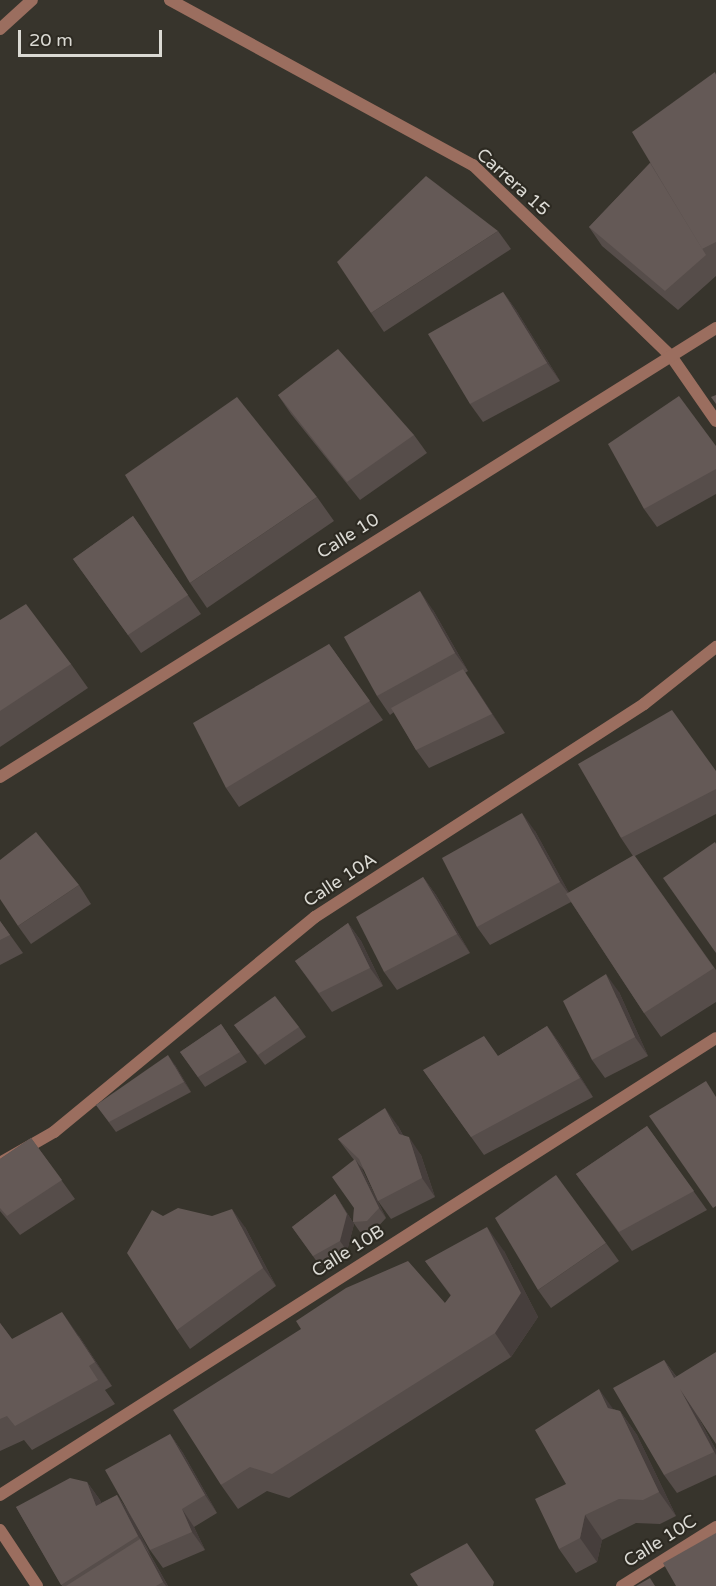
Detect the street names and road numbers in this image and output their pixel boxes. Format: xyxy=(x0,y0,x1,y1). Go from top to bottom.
street label: Carrera 15 xyxy=(472,144,554,220)
street label: Calle 10 xyxy=(313,509,383,563)
street label: Calle 10A xyxy=(300,848,380,912)
street label: Calle 10B xyxy=(308,1220,388,1282)
street label: Calle 10C xyxy=(620,1510,700,1572)

